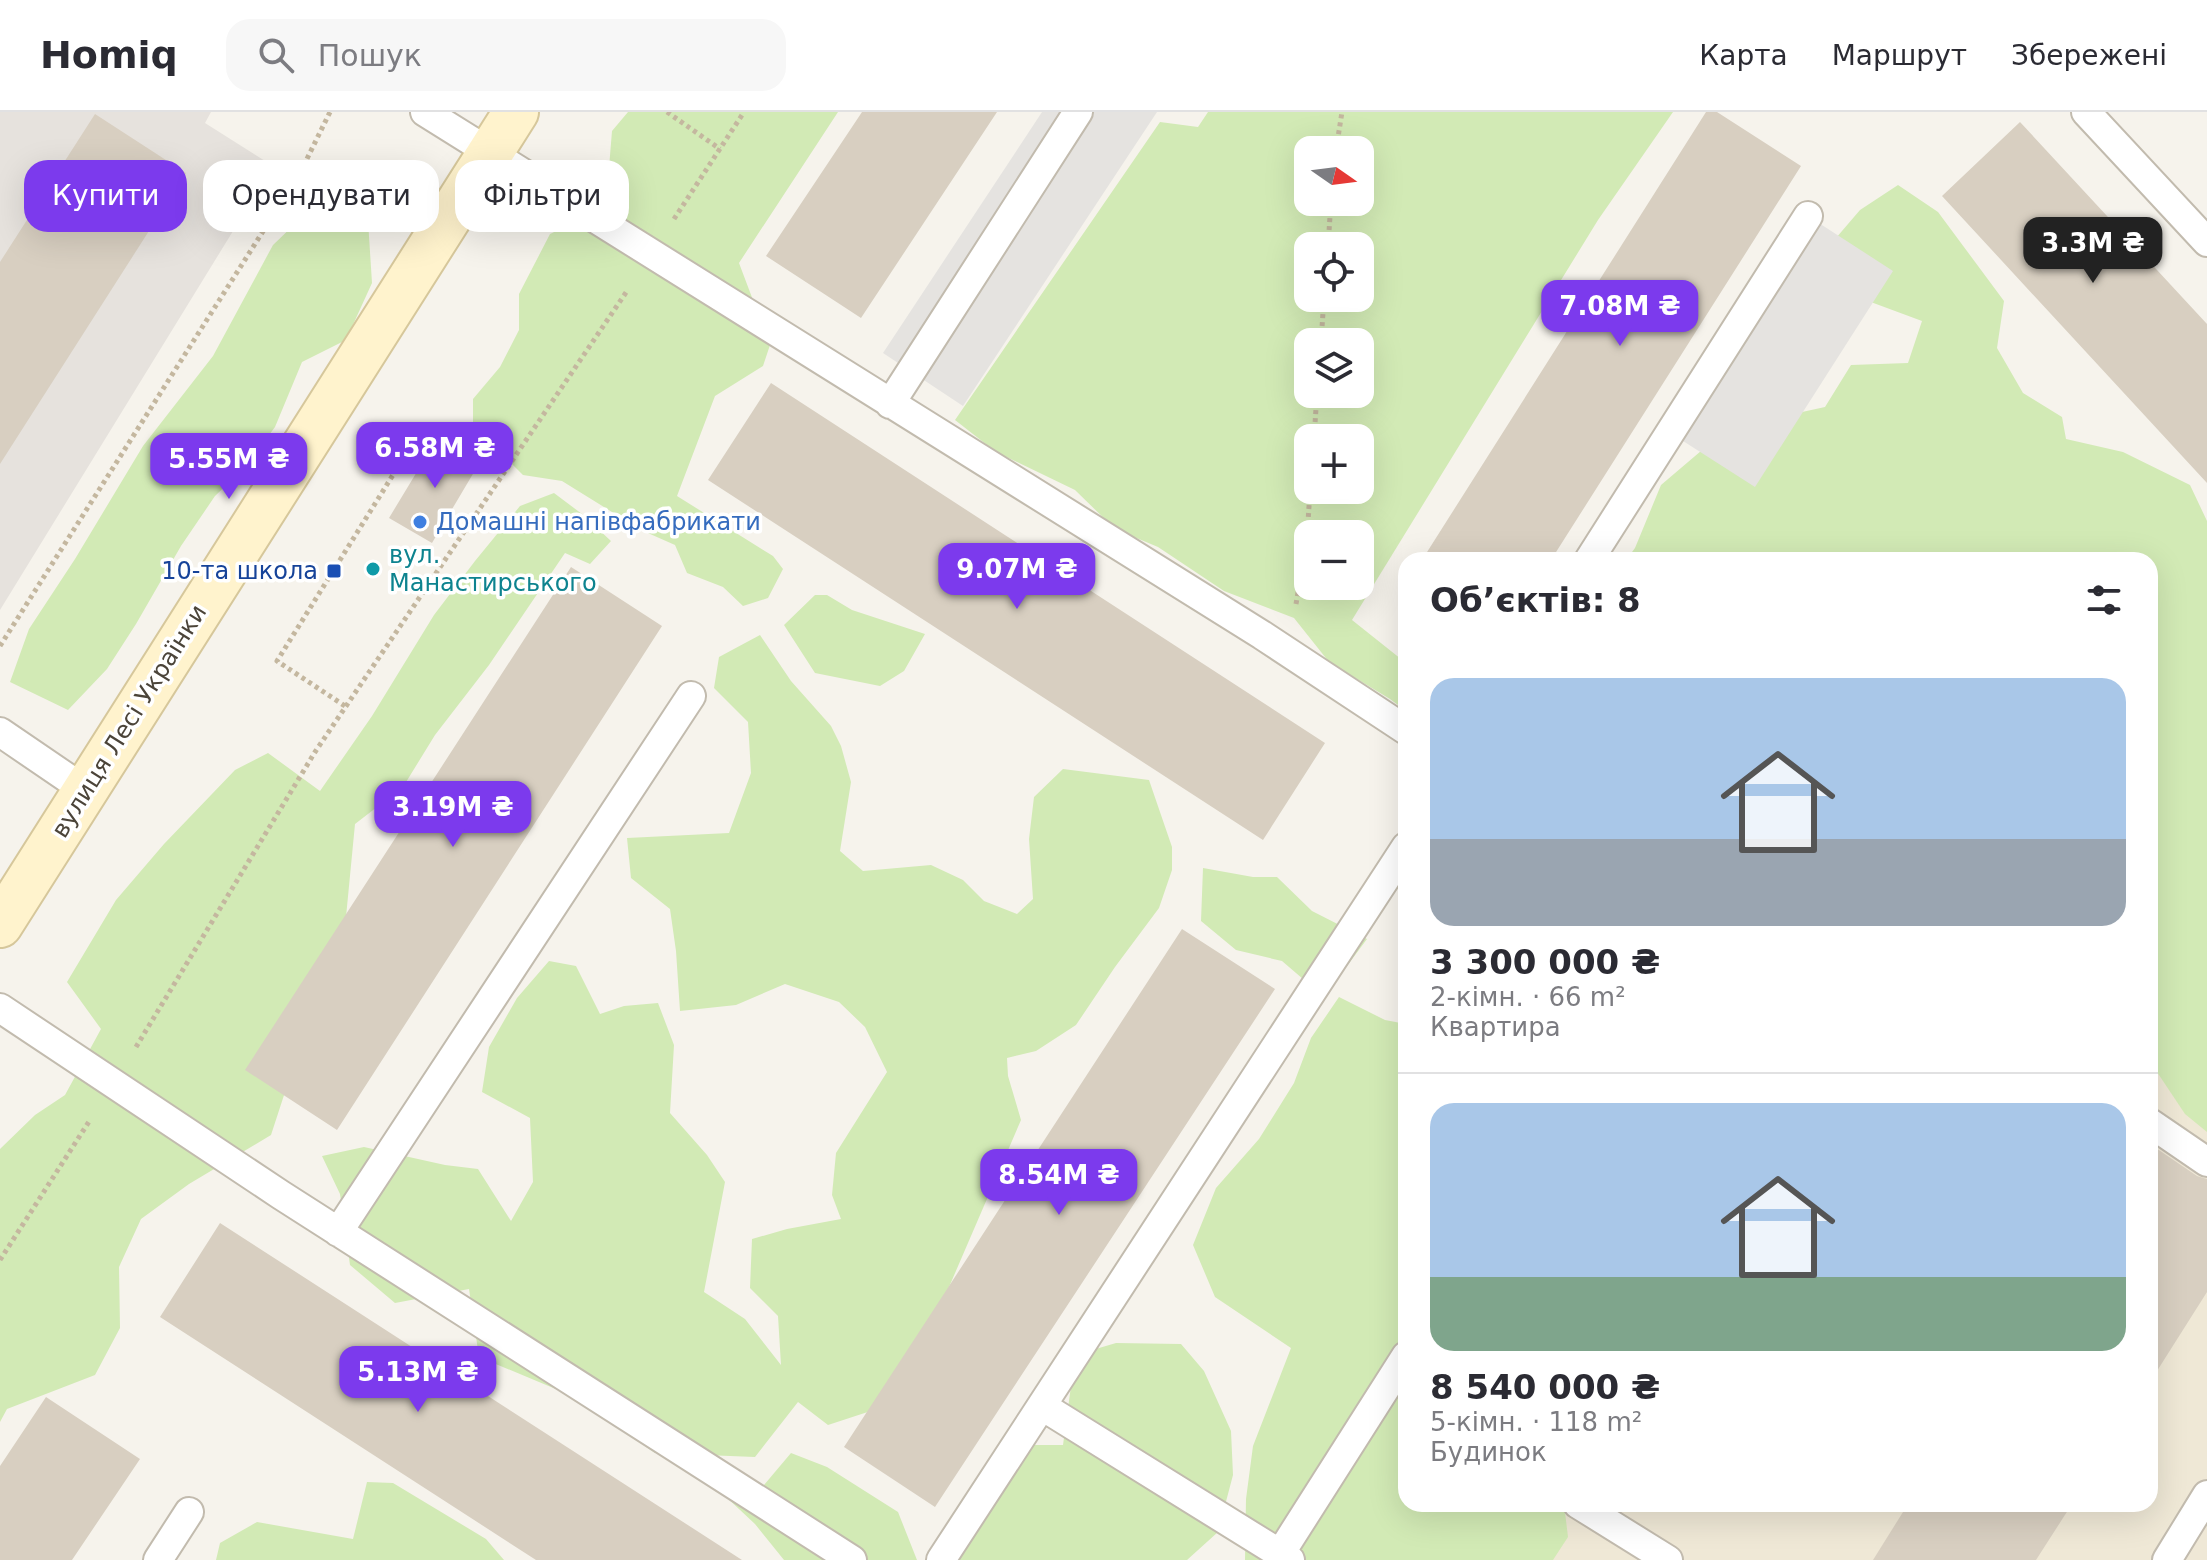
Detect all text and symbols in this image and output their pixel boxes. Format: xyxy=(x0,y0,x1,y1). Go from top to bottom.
search box xyxy=(226,19,786,91)
text: Homiq xyxy=(40,33,178,77)
icon: search xyxy=(254,33,298,77)
text: Пошук xyxy=(318,38,422,73)
text: Карта xyxy=(1699,39,1788,72)
text: Маршрут xyxy=(1832,39,1967,72)
text: Збережені xyxy=(2011,39,2167,72)
north arrow xyxy=(1294,136,1374,216)
map controls xyxy=(1294,136,1374,600)
chip: Купити xyxy=(24,160,187,232)
chip: Орендувати xyxy=(203,160,439,232)
chip: Фільтри xyxy=(455,160,629,232)
pin: 3.3M ₴ xyxy=(2028,217,2158,285)
text: 3.3M ₴ xyxy=(2041,228,2145,258)
button: locate xyxy=(1294,232,1374,312)
pin: 7.08M ₴ xyxy=(1546,280,1694,348)
text: 7.08M ₴ xyxy=(1559,291,1681,321)
button: layers xyxy=(1294,328,1374,408)
pin: 6.58M ₴ xyxy=(361,422,509,490)
button: + xyxy=(1294,424,1374,504)
pin: 5.55M ₴ xyxy=(155,433,303,501)
text: 6.58M ₴ xyxy=(374,433,496,463)
text: 5.55M ₴ xyxy=(168,444,290,474)
place label: Домашні напівфабрикати xyxy=(436,508,761,536)
marker: Домашні напівфабрикати xyxy=(411,513,429,531)
button: − xyxy=(1294,520,1374,600)
place label: вул. Манастирського xyxy=(389,541,597,597)
pin: 9.07M ₴ xyxy=(943,543,1091,611)
text: 9.07M ₴ xyxy=(956,554,1078,584)
place label: 10-та школа xyxy=(161,557,318,585)
marker: вул. Манастирського xyxy=(364,560,382,578)
marker: 10-та школа xyxy=(325,562,343,580)
icon: filters xyxy=(2082,578,2126,622)
text: Об’єктів: 8 xyxy=(1430,580,1641,620)
street label: вулиця Лесі Українки xyxy=(46,599,212,843)
icon: home xyxy=(1706,730,1850,874)
pin: 3.19M ₴ xyxy=(379,781,527,849)
text: 3.19M ₴ xyxy=(392,792,514,822)
text: 3 300 000 ₴ xyxy=(1430,942,1660,982)
text: 2-кімн. · 66 m² xyxy=(1430,982,1626,1012)
text: Квартира xyxy=(1430,1012,1561,1042)
pin: 8.54M ₴ xyxy=(985,1149,1133,1217)
icon: home xyxy=(1706,1155,1850,1299)
text: 8.54M ₴ xyxy=(998,1160,1120,1190)
pin: 5.13M ₴ xyxy=(344,1346,492,1414)
text: 5.13M ₴ xyxy=(357,1357,479,1387)
text: 8 540 000 ₴ xyxy=(1430,1367,1660,1407)
text: 5-кімн. · 118 m² xyxy=(1430,1407,1642,1437)
text: Будинок xyxy=(1430,1437,1547,1467)

